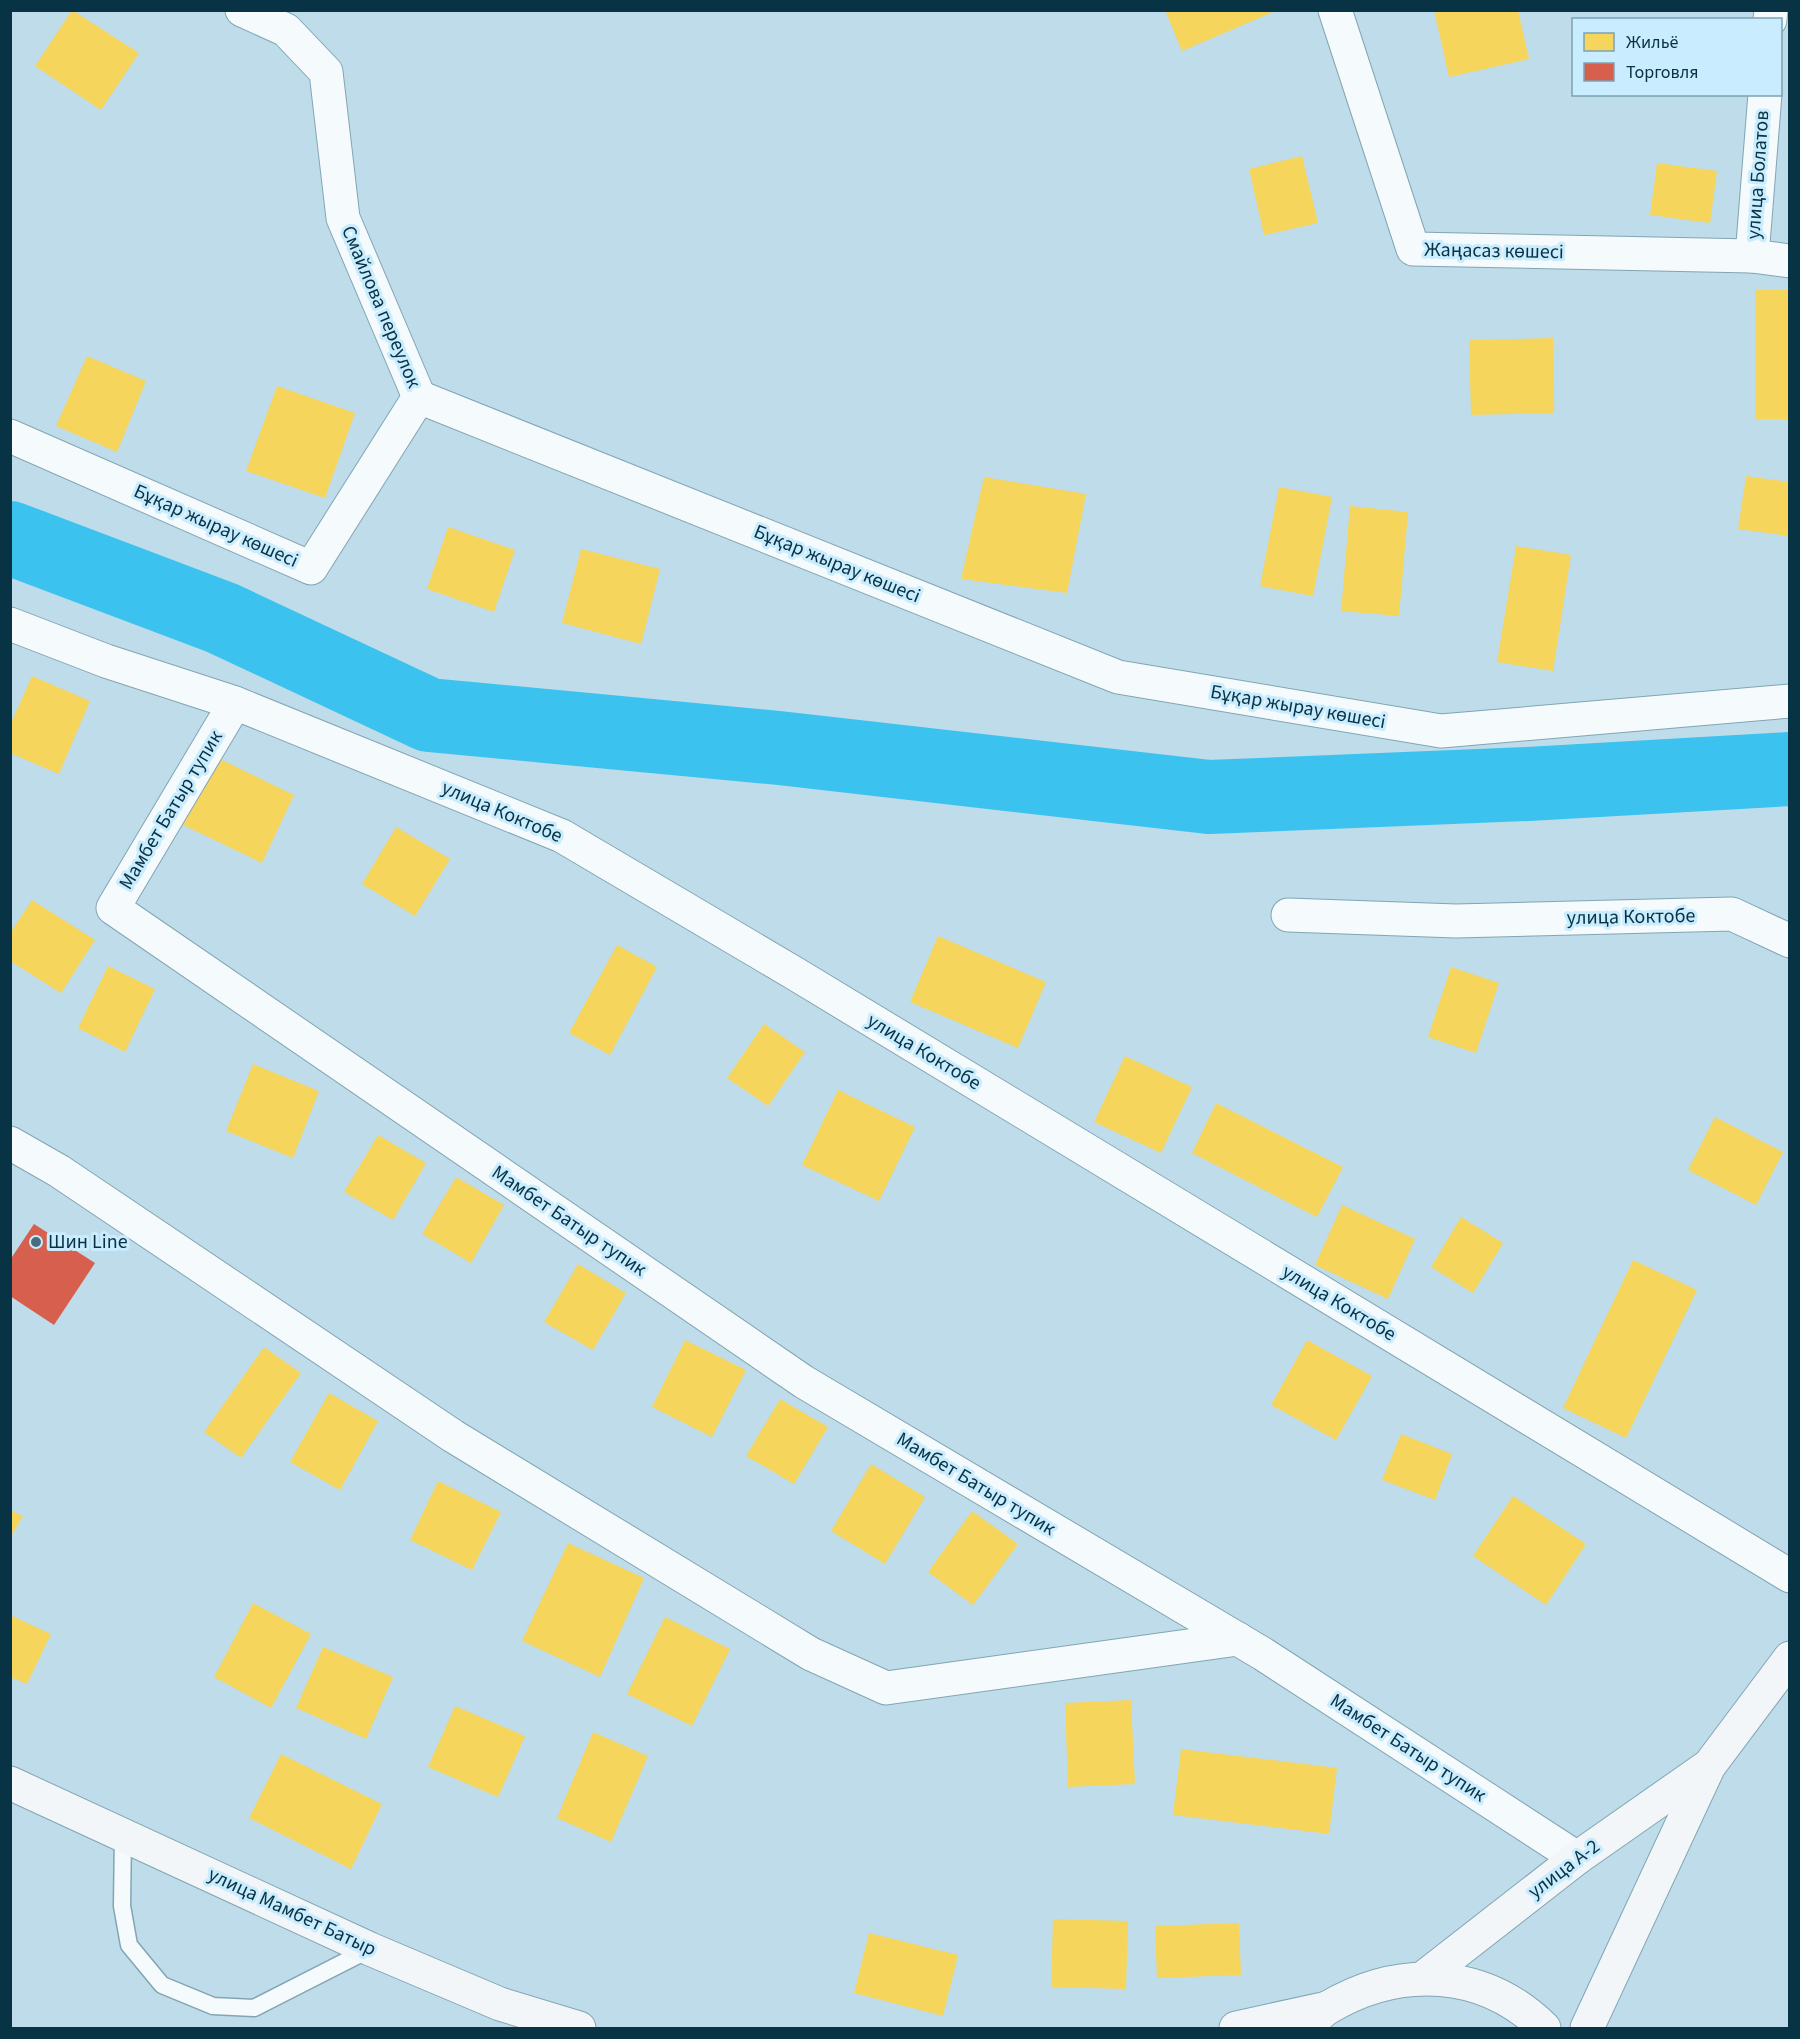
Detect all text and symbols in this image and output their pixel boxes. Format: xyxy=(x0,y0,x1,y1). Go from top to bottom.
legend xyxy=(1572,18,1782,96)
text: Жильё xyxy=(1626,30,1679,55)
text: Торговля xyxy=(1626,60,1699,85)
street label: улица Болатов xyxy=(1740,110,1776,240)
street label: Смайлова переулок xyxy=(334,222,428,393)
street label: Жаңасаз көшесі xyxy=(1424,236,1564,266)
street label: Бұқар жырау көшесі xyxy=(129,477,303,575)
street label: Бұқар жырау көшесі xyxy=(750,518,924,610)
street label: Бұқар жырау көшесі xyxy=(1208,678,1388,736)
street label: Мамбет Батыр тупик xyxy=(112,725,230,895)
street label: улица Коктобе xyxy=(437,774,567,850)
street label: улица Коктобе xyxy=(1566,902,1696,932)
street label: улица Коктобе xyxy=(862,1007,986,1097)
street label: Мамбет Батыр тупик xyxy=(486,1159,652,1283)
place label: Шин Line xyxy=(48,1228,128,1256)
marker: Шин Line xyxy=(29,1235,43,1249)
street label: улица Коктобе xyxy=(1277,1258,1401,1348)
street label: Мамбет Батыр тупик xyxy=(891,1425,1061,1543)
street label: Мамбет Батыр тупик xyxy=(1324,1687,1492,1809)
street label: улица А-2 xyxy=(1522,1833,1606,1905)
street label: улица Мамбет Батыр xyxy=(203,1861,381,1963)

